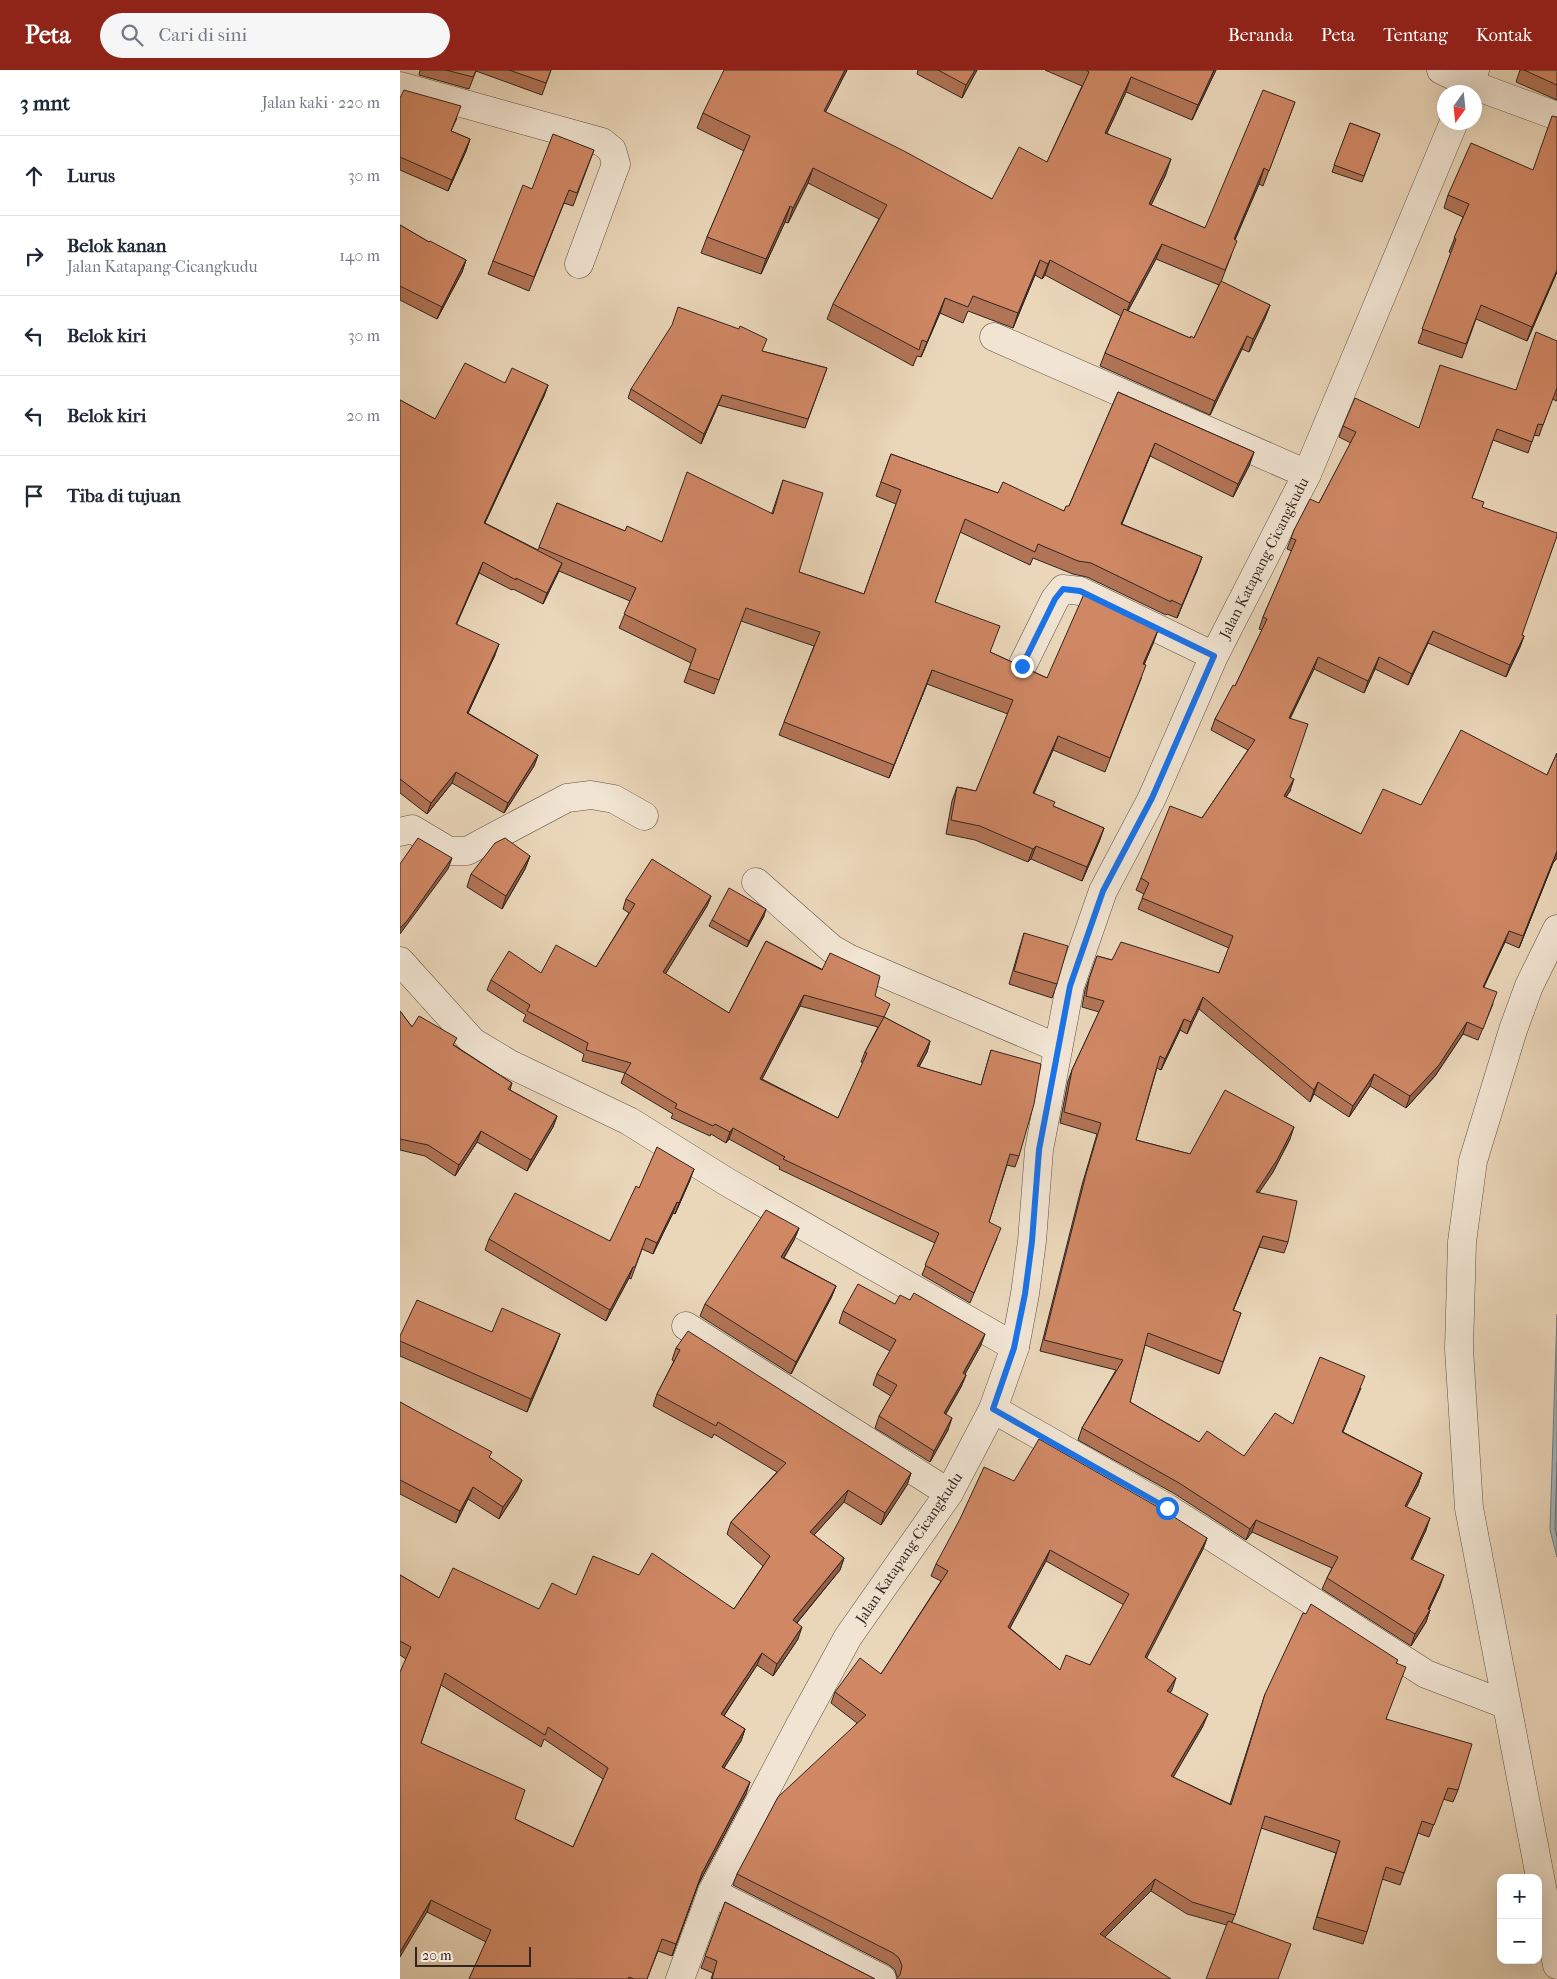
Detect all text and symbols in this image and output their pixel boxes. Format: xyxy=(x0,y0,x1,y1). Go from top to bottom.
search box xyxy=(100,13,450,58)
text: Peta xyxy=(25,21,70,49)
icon: search xyxy=(118,21,146,49)
text: Cari di sini xyxy=(158,24,247,46)
text: Beranda xyxy=(1228,25,1293,46)
text: Peta xyxy=(1321,25,1355,46)
text: Tentang xyxy=(1383,25,1448,46)
text: Kontak xyxy=(1476,25,1532,46)
north arrow xyxy=(1437,85,1482,130)
text: 3 mnt xyxy=(20,91,70,115)
text: Jalan kaki · 220 m xyxy=(262,93,380,112)
icon: ahead xyxy=(20,162,48,190)
text: Lurus xyxy=(67,165,115,187)
text: 30 m xyxy=(348,166,380,185)
text: Belok kanan xyxy=(67,235,167,257)
icon: right xyxy=(20,242,48,270)
text: 140 m xyxy=(339,246,380,265)
text: Jalan Katapang-Cicangkudu xyxy=(67,257,258,276)
icon: left xyxy=(20,322,48,350)
text: Belok kiri xyxy=(67,325,146,347)
text: 30 m xyxy=(348,326,380,345)
icon: left xyxy=(20,402,48,430)
text: Belok kiri xyxy=(67,405,146,427)
text: 20 m xyxy=(346,406,380,425)
street label: Jalan Katapang-Cicangkudu xyxy=(1215,474,1313,643)
icon: arrive xyxy=(20,482,48,510)
text: Tiba di tujuan xyxy=(67,485,181,507)
route end xyxy=(1011,655,1034,678)
street label: Jalan Katapang-Cicangkudu xyxy=(851,1469,967,1628)
route start xyxy=(1156,1497,1179,1520)
map controls xyxy=(1497,1874,1542,1964)
button: + xyxy=(1497,1874,1542,1919)
button: − xyxy=(1497,1919,1542,1964)
scale bar xyxy=(415,1944,531,1967)
text: 20 m xyxy=(422,1947,452,1964)

